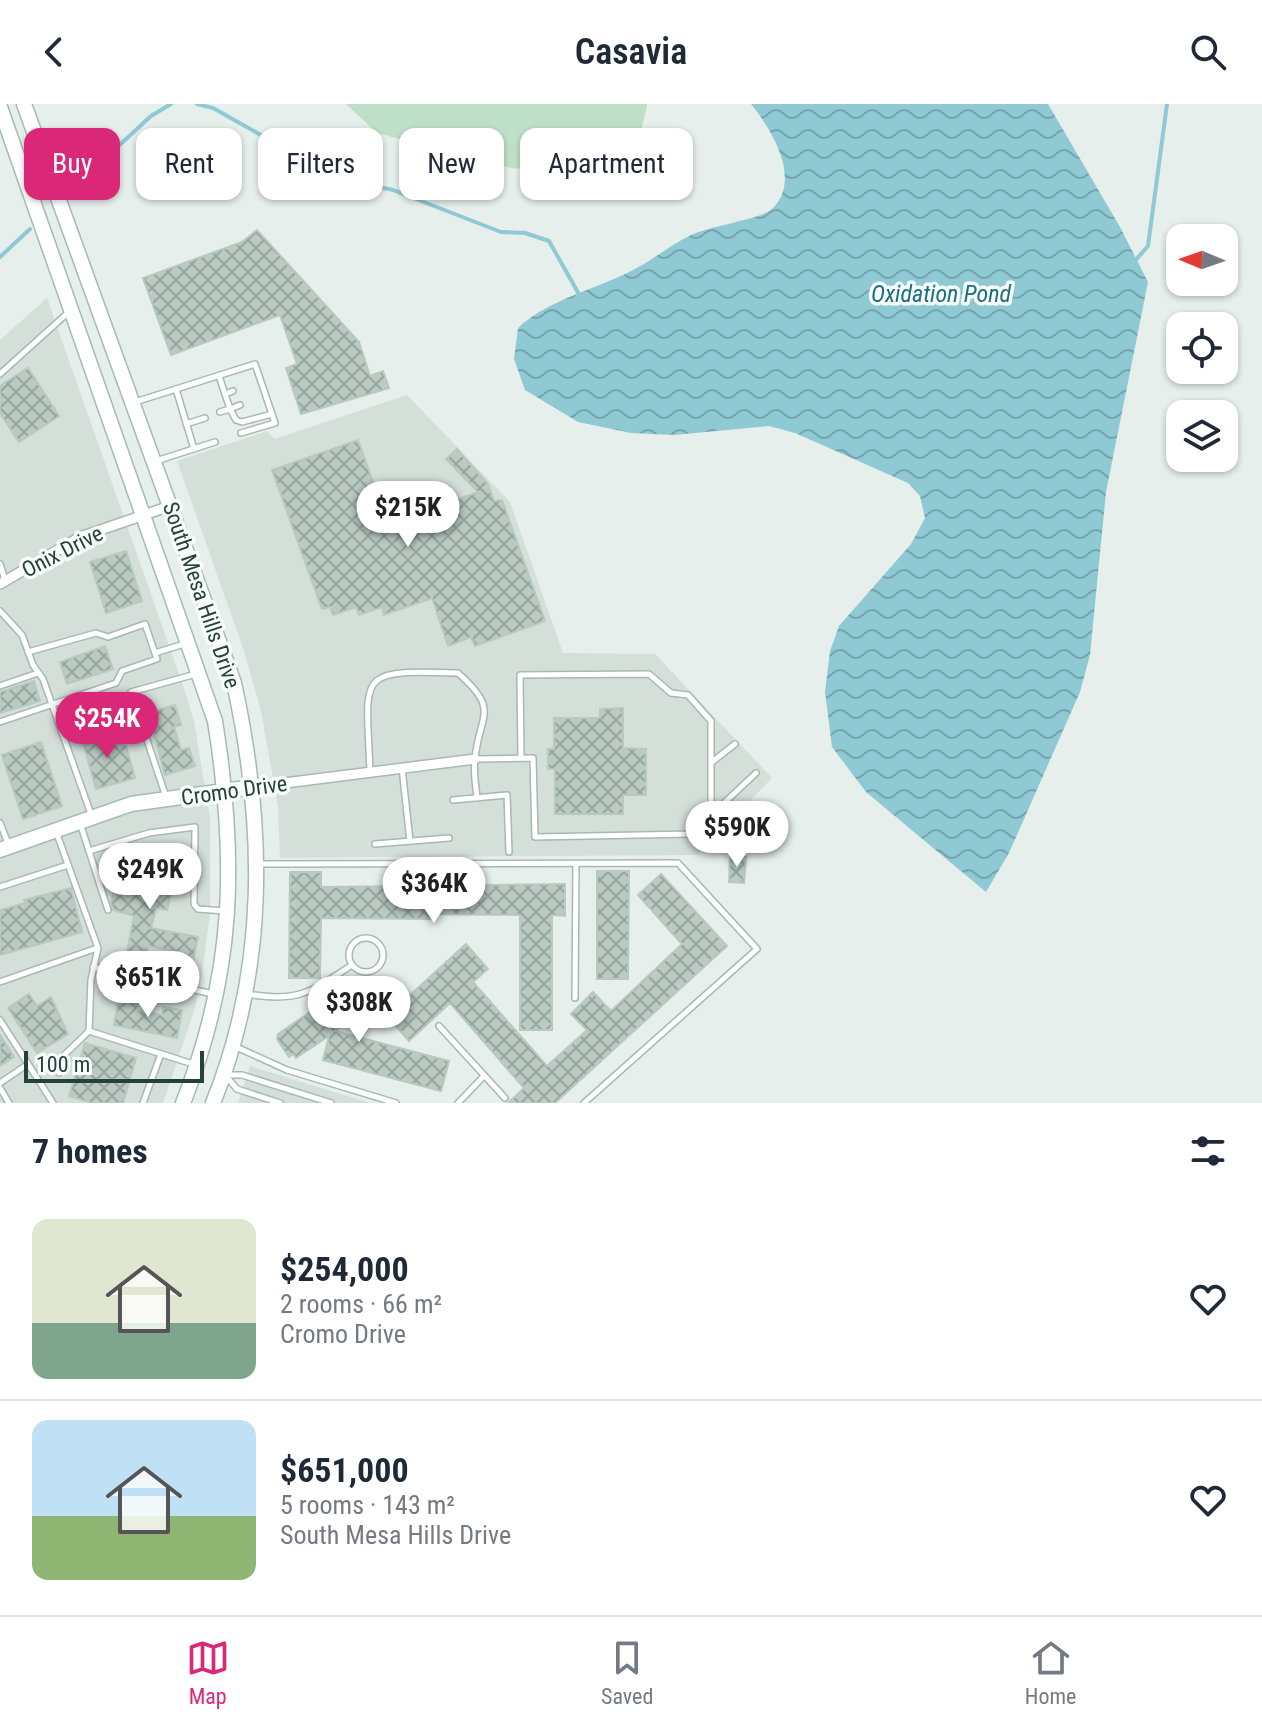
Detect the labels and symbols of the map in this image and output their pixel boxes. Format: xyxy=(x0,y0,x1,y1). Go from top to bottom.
north arrow xyxy=(1166,224,1238,296)
water label: Oxidation Pond xyxy=(871,280,1012,308)
pin: $215K xyxy=(352,481,464,549)
street label: South Mesa Hills Drive xyxy=(158,499,245,692)
street label: Onix Drive xyxy=(18,520,107,582)
pin: $254K xyxy=(51,692,163,760)
street label: Cromo Drive xyxy=(180,771,289,810)
pin: $590K xyxy=(681,801,793,869)
pin: $249K xyxy=(94,843,206,911)
pin: $364K xyxy=(378,857,490,925)
pin: $651K xyxy=(92,951,204,1019)
pin: $308K xyxy=(303,976,415,1044)
scale bar xyxy=(24,1047,204,1083)

